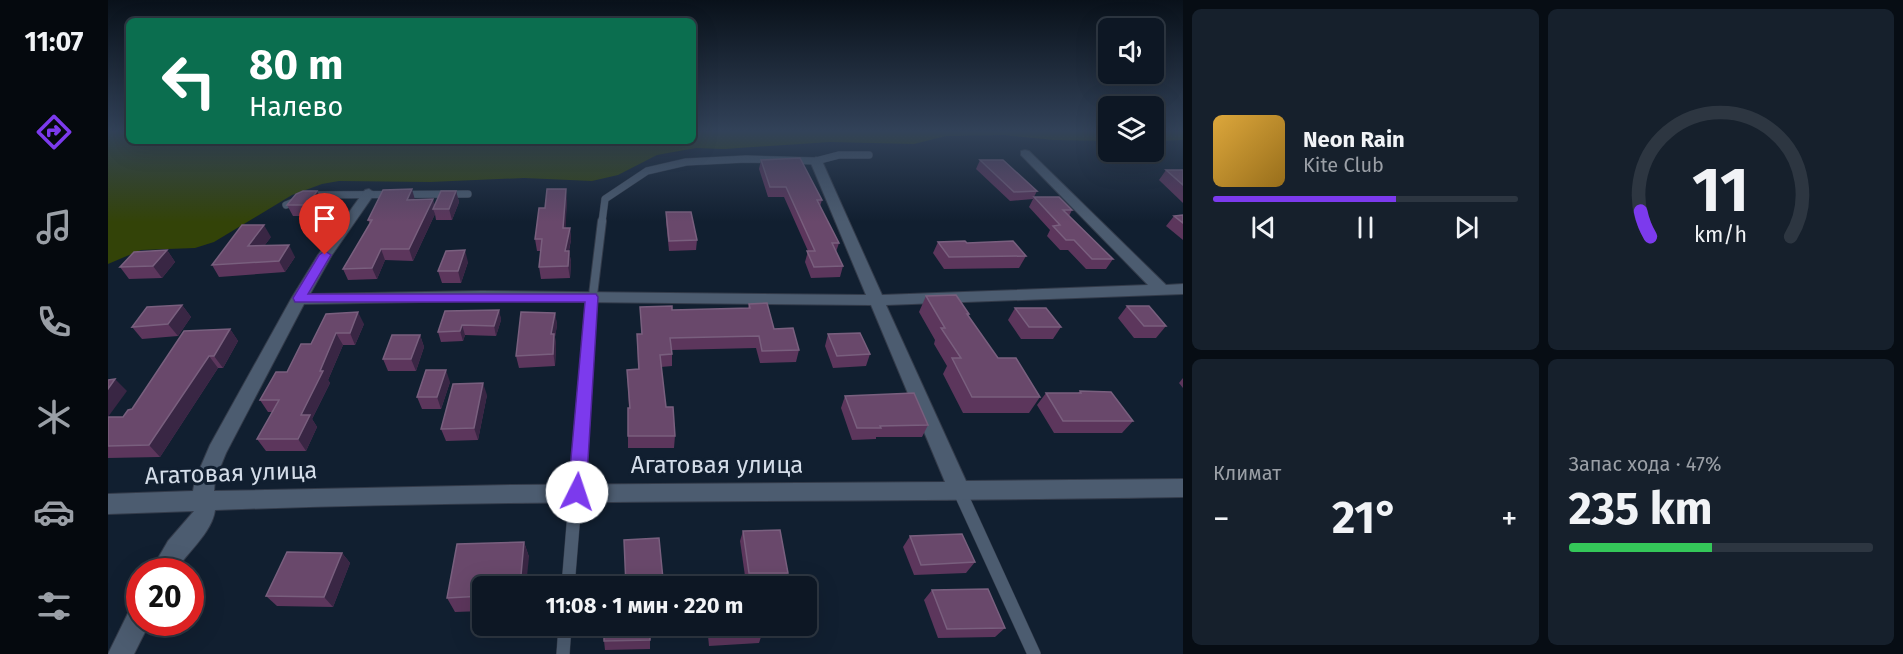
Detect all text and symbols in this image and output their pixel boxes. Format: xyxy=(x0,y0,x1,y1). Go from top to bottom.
map controls xyxy=(1098,18,1164,162)
button: sound xyxy=(1098,18,1164,84)
text: 11:07 xyxy=(25,26,83,58)
text: 80 m xyxy=(249,40,343,90)
icon: left xyxy=(150,42,228,120)
text: Налево xyxy=(249,91,343,123)
button: layers xyxy=(1098,96,1164,162)
icon: directions xyxy=(33,111,75,153)
text: Neon Rain xyxy=(1303,126,1405,153)
text: Kite Club xyxy=(1303,153,1384,177)
text: 11 xyxy=(1692,153,1749,228)
pin xyxy=(299,193,350,255)
icon: arrive xyxy=(308,202,341,235)
icon: music xyxy=(33,206,75,248)
icon: previous xyxy=(1247,211,1280,244)
icon: pause xyxy=(1349,211,1382,244)
icon: next xyxy=(1450,211,1483,244)
text: km/h xyxy=(1694,222,1747,248)
icon: phone xyxy=(33,301,75,343)
icon: climate xyxy=(33,396,75,438)
street label: Агатовая улица xyxy=(631,451,803,479)
text: Запас хода · 47% xyxy=(1569,452,1722,476)
street label: Агатовая улица xyxy=(144,456,318,490)
position arrow xyxy=(545,460,609,524)
text: Климат xyxy=(1213,461,1281,485)
text: 235 km xyxy=(1569,482,1713,536)
icon: car xyxy=(33,491,75,533)
text: 21° xyxy=(1332,491,1399,545)
text: − xyxy=(1213,499,1230,539)
text: + xyxy=(1501,499,1517,539)
speed limit sign: 20 xyxy=(126,558,204,636)
icon: filters xyxy=(33,585,75,627)
text: 11:08 · 1 мин · 220 m xyxy=(546,592,743,619)

